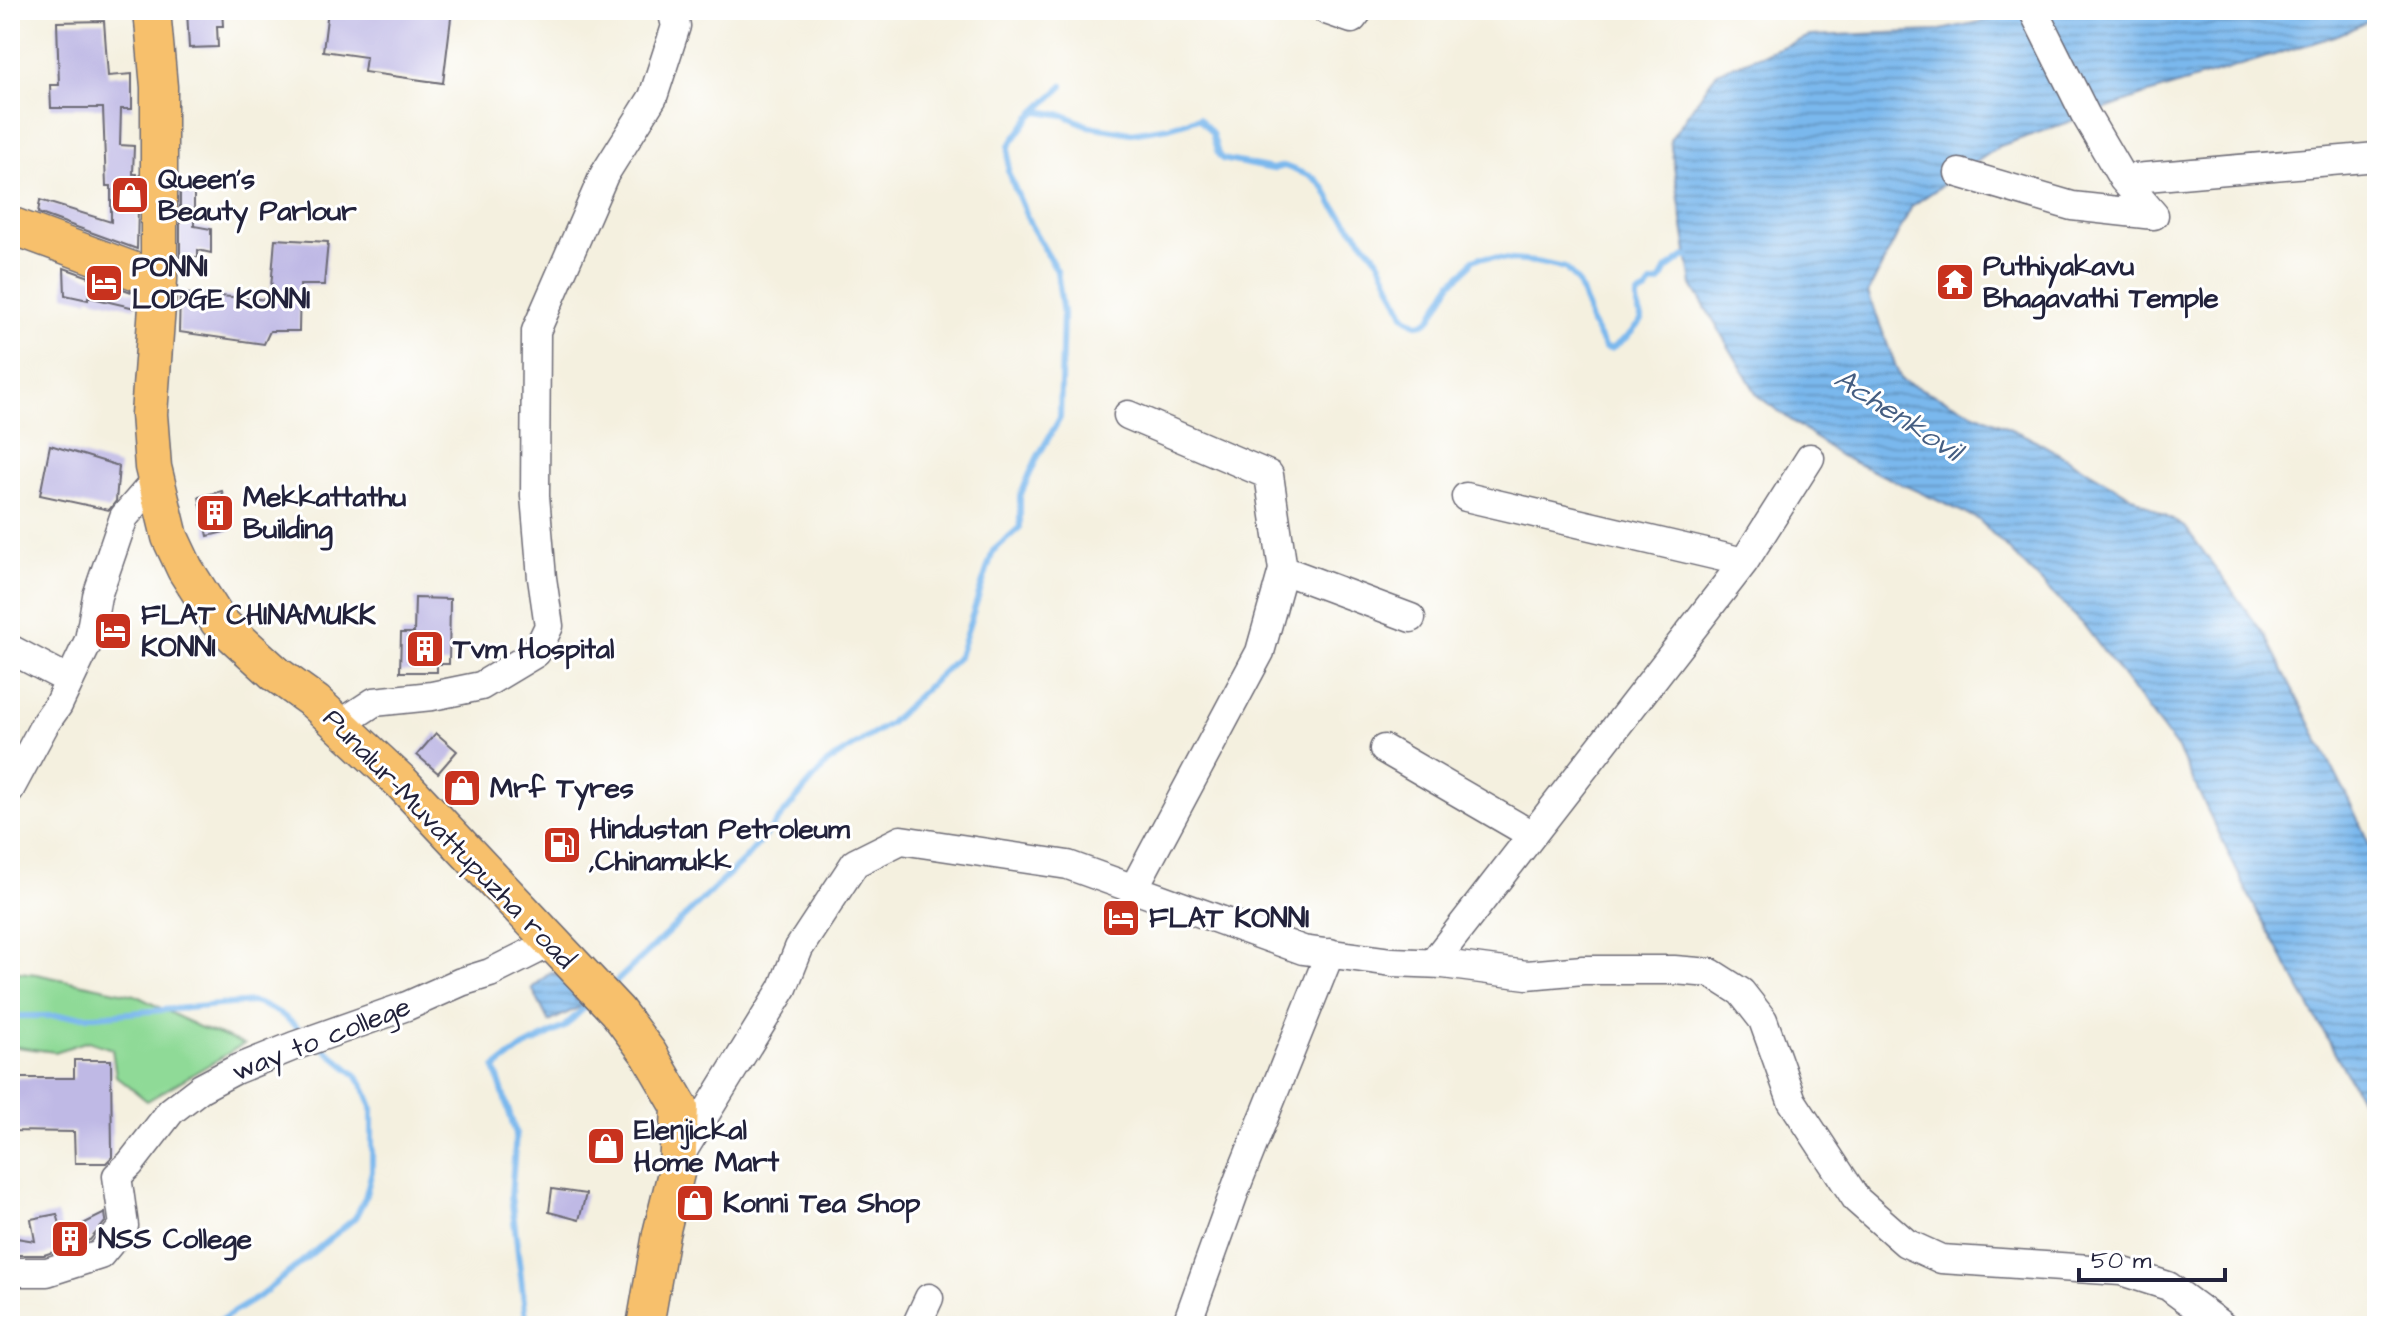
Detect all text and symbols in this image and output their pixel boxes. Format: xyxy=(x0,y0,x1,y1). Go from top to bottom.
place label: Queen's Beauty Parlour xyxy=(158,160,357,234)
shop icon: Queen's Beauty Parlour xyxy=(109,174,151,216)
place label: Puthiyakavu Bhagavathi Temple xyxy=(1983,247,2219,320)
place label: PONNI LODGE KONNI xyxy=(132,248,311,319)
temple icon: Puthiyakavu Bhagavathi Temple xyxy=(1934,261,1976,303)
hotel icon: PONNI LODGE KONNI xyxy=(83,262,125,304)
water label: Achenkovil xyxy=(1826,358,1973,474)
place label: Mekkattathu Building xyxy=(243,478,406,551)
building icon: Mekkattathu Building xyxy=(194,492,236,534)
place label: FLAT CHINAMUKK KONNI xyxy=(141,596,377,667)
hotel icon: FLAT CHINAMUKK KONNI xyxy=(92,610,134,652)
building icon: Tvm Hospital xyxy=(404,628,446,670)
place label: Tvm Hospital xyxy=(452,630,615,670)
street label: Punalur-Muvattupuzha road xyxy=(314,700,584,978)
shop icon: Mrf Tyres xyxy=(441,767,483,809)
place label: Mrf Tyres xyxy=(490,769,634,811)
place label: Hindustan Petroleum ,Chinamukk xyxy=(588,810,851,881)
fuel station icon: Hindustan Petroleum ,Chinamukk xyxy=(541,824,583,866)
hotel icon: FLAT KONNI xyxy=(1100,897,1142,939)
place label: FLAT KONNI xyxy=(1149,899,1309,938)
street label: way to college xyxy=(226,987,417,1093)
place label: Elenjickal Home Mart xyxy=(634,1111,780,1182)
shop icon: Elenjickal Home Mart xyxy=(585,1125,627,1167)
shop icon: Konni Tea Shop xyxy=(674,1182,716,1224)
place label: Konni Tea Shop xyxy=(723,1184,921,1224)
building icon: NSS College xyxy=(49,1218,91,1260)
place label: NSS College xyxy=(98,1220,252,1261)
scale bar xyxy=(2079,1232,2225,1282)
text: 50 m xyxy=(2091,1244,2152,1278)

